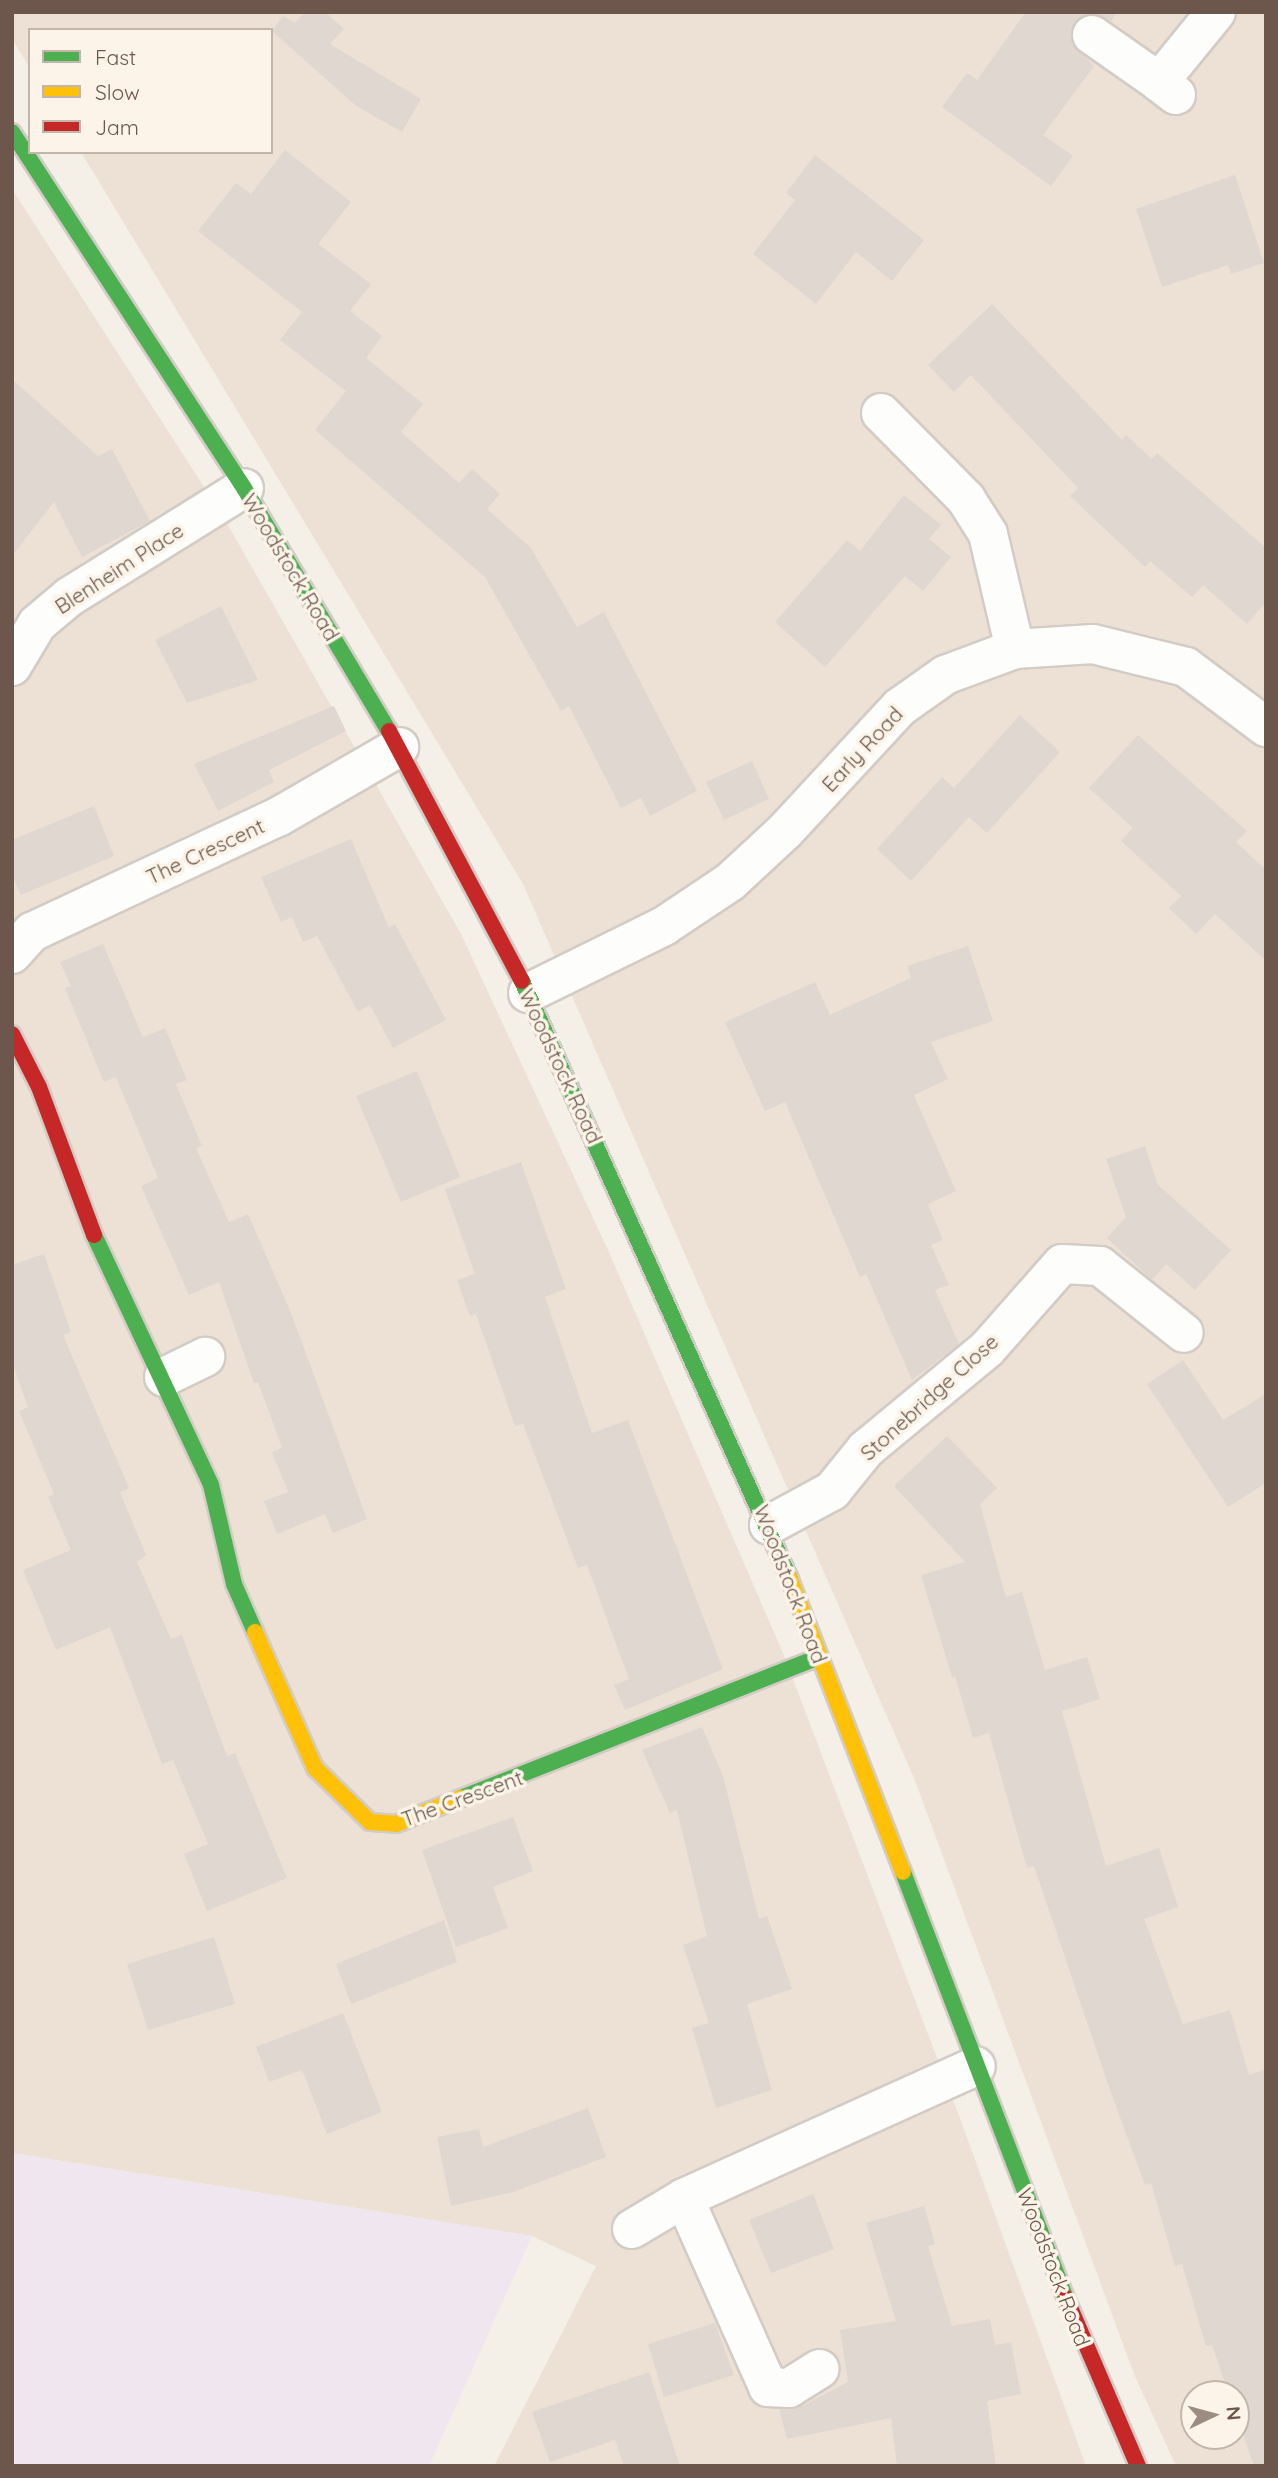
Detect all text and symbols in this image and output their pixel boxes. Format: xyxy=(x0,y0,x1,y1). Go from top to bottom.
legend xyxy=(28,28,273,154)
text: Fast xyxy=(95,44,136,70)
text: Slow xyxy=(95,79,140,105)
text: Jam xyxy=(95,114,139,140)
street label: Woodstock Road xyxy=(237,489,345,645)
street label: Blenheim Place xyxy=(50,517,188,619)
street label: Early Road xyxy=(816,701,908,797)
street label: The Crescent xyxy=(142,813,268,889)
street label: Woodstock Road xyxy=(514,985,608,1147)
street label: Stonebridge Close xyxy=(855,1329,1003,1465)
street label: Woodstock Road xyxy=(749,1501,833,1667)
street label: The Crescent xyxy=(398,1764,526,1832)
street label: Woodstock Road xyxy=(1012,2184,1096,2350)
north arrow xyxy=(1180,2380,1250,2450)
text: N xyxy=(1221,2405,1246,2421)

